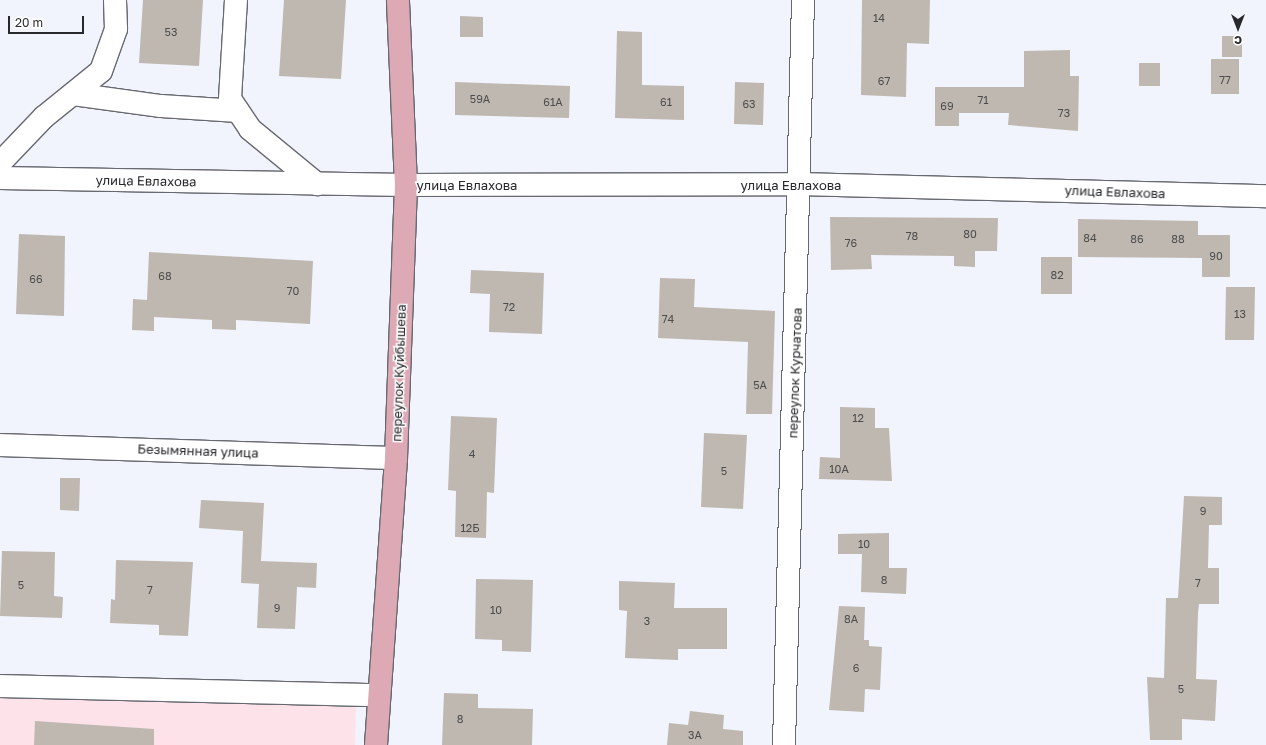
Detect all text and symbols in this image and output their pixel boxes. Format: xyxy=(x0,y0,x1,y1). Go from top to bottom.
scale bar xyxy=(10,8,86,34)
north arrow xyxy=(1218,8,1258,48)
house number: 14 xyxy=(873,11,885,25)
text: 20 m xyxy=(15,15,43,30)
house number: 53 xyxy=(165,25,177,39)
text: С xyxy=(1234,34,1242,47)
house number: 77 xyxy=(1219,73,1231,87)
house number: 67 xyxy=(878,74,890,88)
house number: 59А xyxy=(470,92,490,106)
house number: 71 xyxy=(977,93,989,107)
house number: 61А xyxy=(543,95,563,109)
house number: 61 xyxy=(660,95,672,109)
house number: 63 xyxy=(742,97,756,111)
house number: 69 xyxy=(940,99,954,113)
house number: 73 xyxy=(1058,106,1070,120)
street label: улица Евлахова xyxy=(95,172,197,190)
street label: улица Евлахова xyxy=(417,177,517,193)
street label: улица Евлахова xyxy=(741,177,841,193)
street label: улица Евлахова xyxy=(1064,182,1166,202)
house number: 80 xyxy=(963,227,977,241)
house number: 78 xyxy=(906,229,918,243)
house number: 84 xyxy=(1083,231,1097,245)
house number: 86 xyxy=(1130,232,1144,246)
house number: 88 xyxy=(1171,232,1185,246)
house number: 76 xyxy=(845,236,857,250)
house number: 90 xyxy=(1209,249,1223,263)
house number: 82 xyxy=(1050,268,1064,282)
house number: 68 xyxy=(158,269,172,283)
house number: 66 xyxy=(29,272,43,286)
house number: 70 xyxy=(287,284,299,298)
house number: 72 xyxy=(503,300,515,314)
street label: переулок Куйбышева xyxy=(389,304,409,442)
street label: переулок Курчатова xyxy=(785,307,805,439)
house number: 13 xyxy=(1234,307,1246,321)
house number: 74 xyxy=(662,312,674,326)
house number: 5А xyxy=(753,378,767,392)
house number: 12 xyxy=(852,411,864,425)
street label: Безымянная улица xyxy=(137,441,259,461)
house number: 4 xyxy=(469,447,475,461)
house number: 10А xyxy=(829,462,849,476)
house number: 5 xyxy=(721,464,727,478)
house number: 9 xyxy=(1200,504,1206,518)
house number: 12Б xyxy=(460,521,480,535)
house number: 10 xyxy=(858,537,870,551)
house number: 8 xyxy=(881,573,887,587)
house number: 7 xyxy=(1195,576,1201,590)
house number: 5 xyxy=(18,578,24,592)
house number: 7 xyxy=(147,583,153,597)
house number: 9 xyxy=(274,601,280,615)
house number: 10 xyxy=(490,603,502,617)
house number: 8А xyxy=(844,612,858,626)
house number: 3 xyxy=(644,614,650,628)
house number: 6 xyxy=(853,661,859,675)
house number: 5 xyxy=(1178,682,1184,696)
house number: 8 xyxy=(457,712,463,726)
house number: 3А xyxy=(688,728,702,742)

